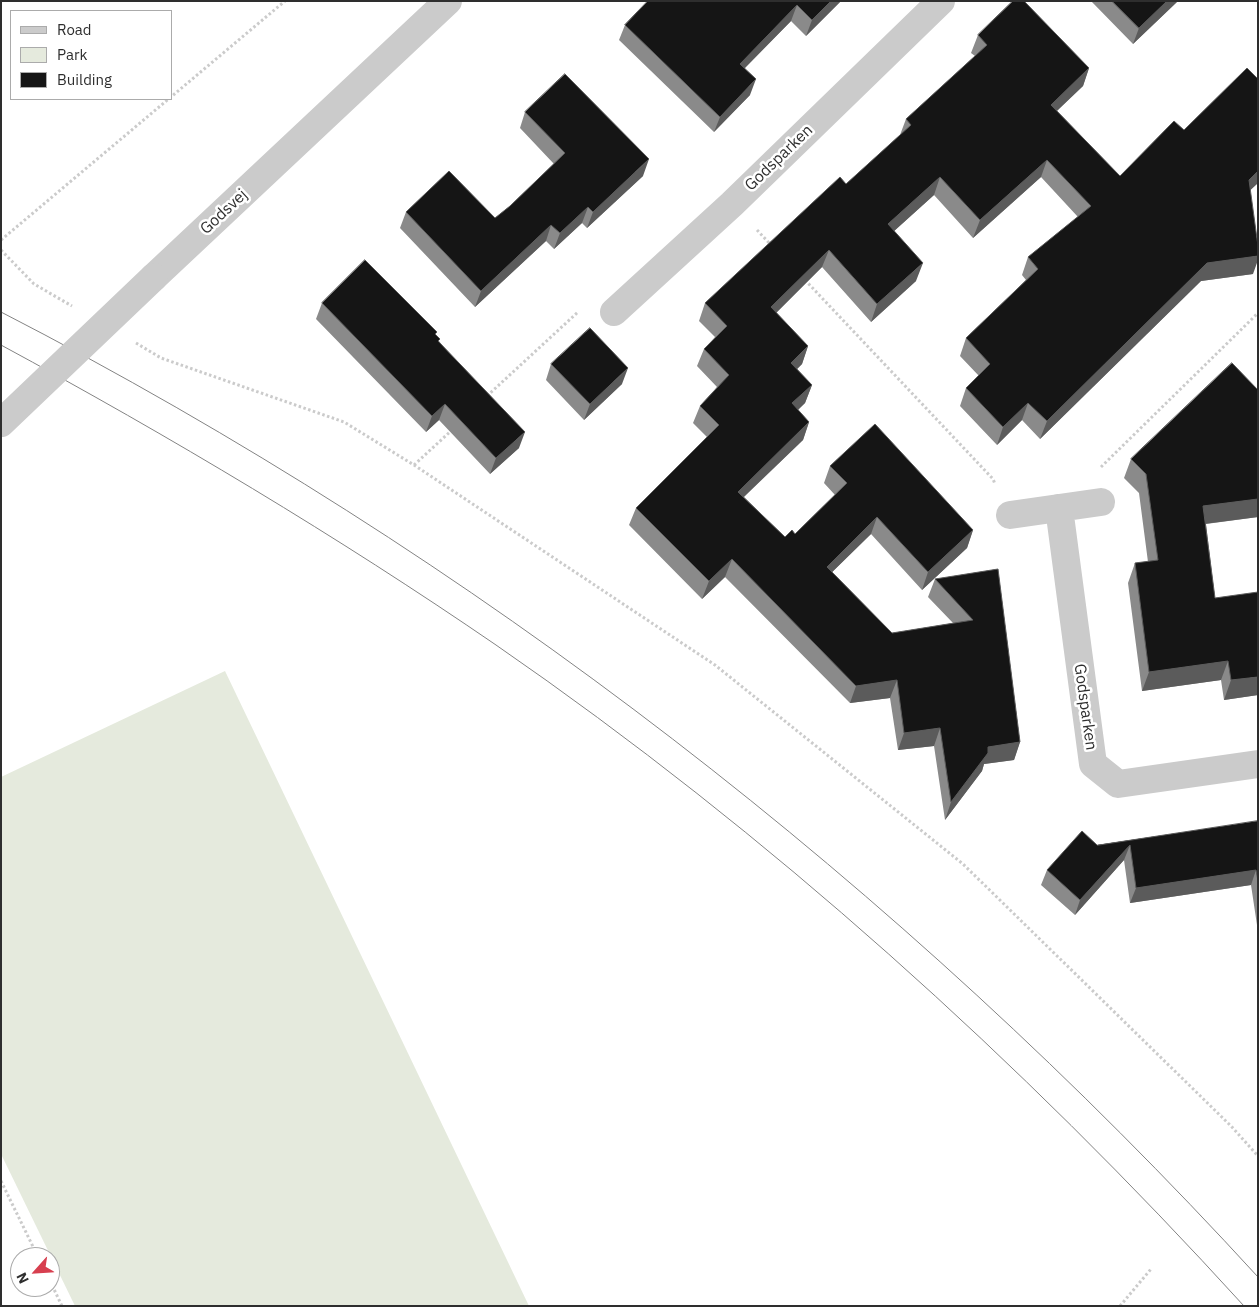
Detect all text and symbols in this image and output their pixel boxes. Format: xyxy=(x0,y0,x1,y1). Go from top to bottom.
legend xyxy=(10,10,172,100)
text: Road xyxy=(57,20,92,39)
text: Park xyxy=(57,45,87,64)
text: Building xyxy=(57,70,112,89)
street label: Godsparken xyxy=(741,121,817,195)
street label: Godsvej xyxy=(196,185,252,239)
street label: Godsparken xyxy=(1069,663,1101,751)
north arrow xyxy=(10,1247,60,1297)
text: N xyxy=(12,1270,33,1287)

